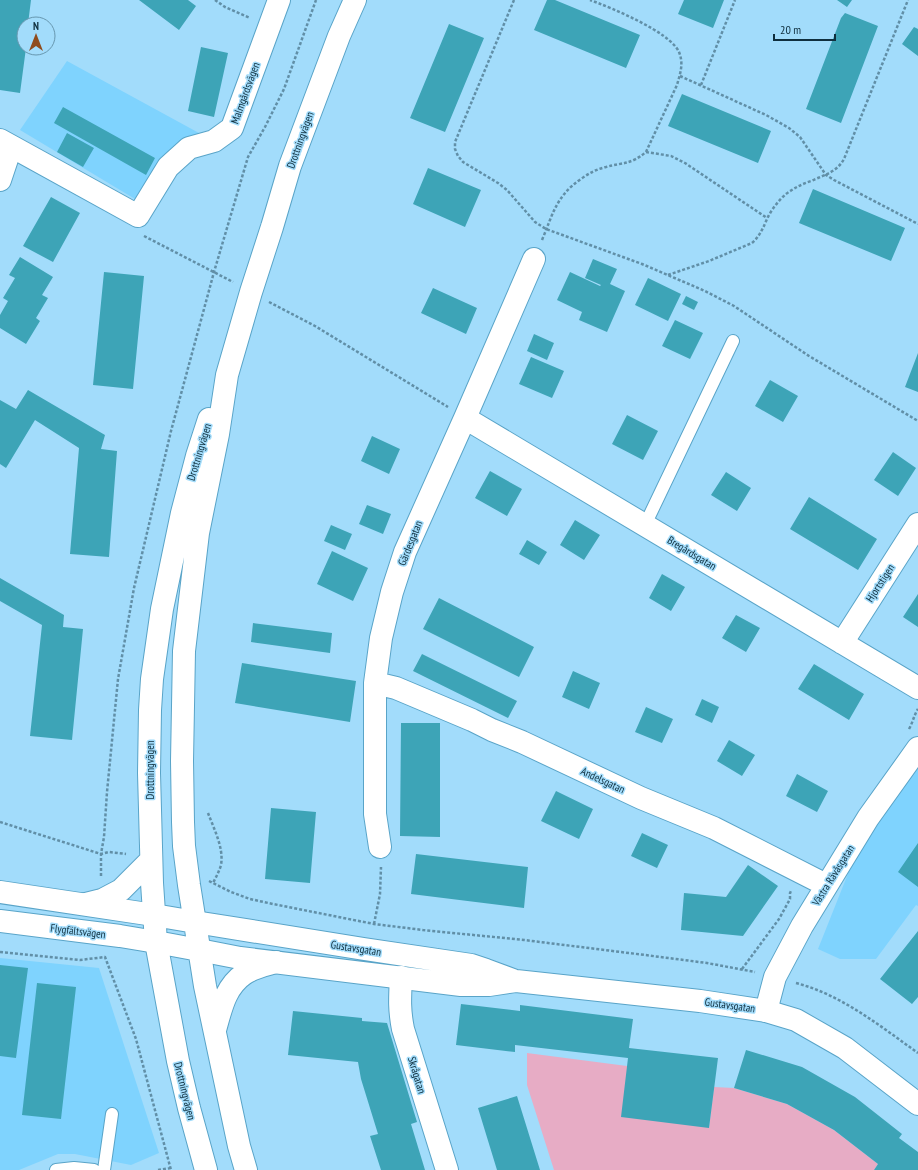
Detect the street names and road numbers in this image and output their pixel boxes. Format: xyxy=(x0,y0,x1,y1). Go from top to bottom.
street label: Malmgårdsvägen xyxy=(227,60,263,126)
street label: Drottningvägen xyxy=(283,110,317,170)
street label: Drottningvägen xyxy=(184,421,214,482)
street label: Gärdesgatan xyxy=(395,518,425,568)
street label: Bregårdsgatan xyxy=(665,533,719,573)
street label: Hjortstigen xyxy=(863,561,898,605)
street label: Drottningvägen xyxy=(143,740,157,800)
street label: Andelsgatan xyxy=(579,764,627,796)
street label: Västra Rävåsgatan xyxy=(808,842,857,909)
street label: Flygfältsvägen xyxy=(50,921,106,941)
street label: Gustavsgatan xyxy=(330,937,382,959)
street label: Gustavsgatan xyxy=(704,995,756,1015)
street label: Skrågatan xyxy=(405,1055,429,1095)
street label: Drottningvägen xyxy=(171,1061,199,1122)

